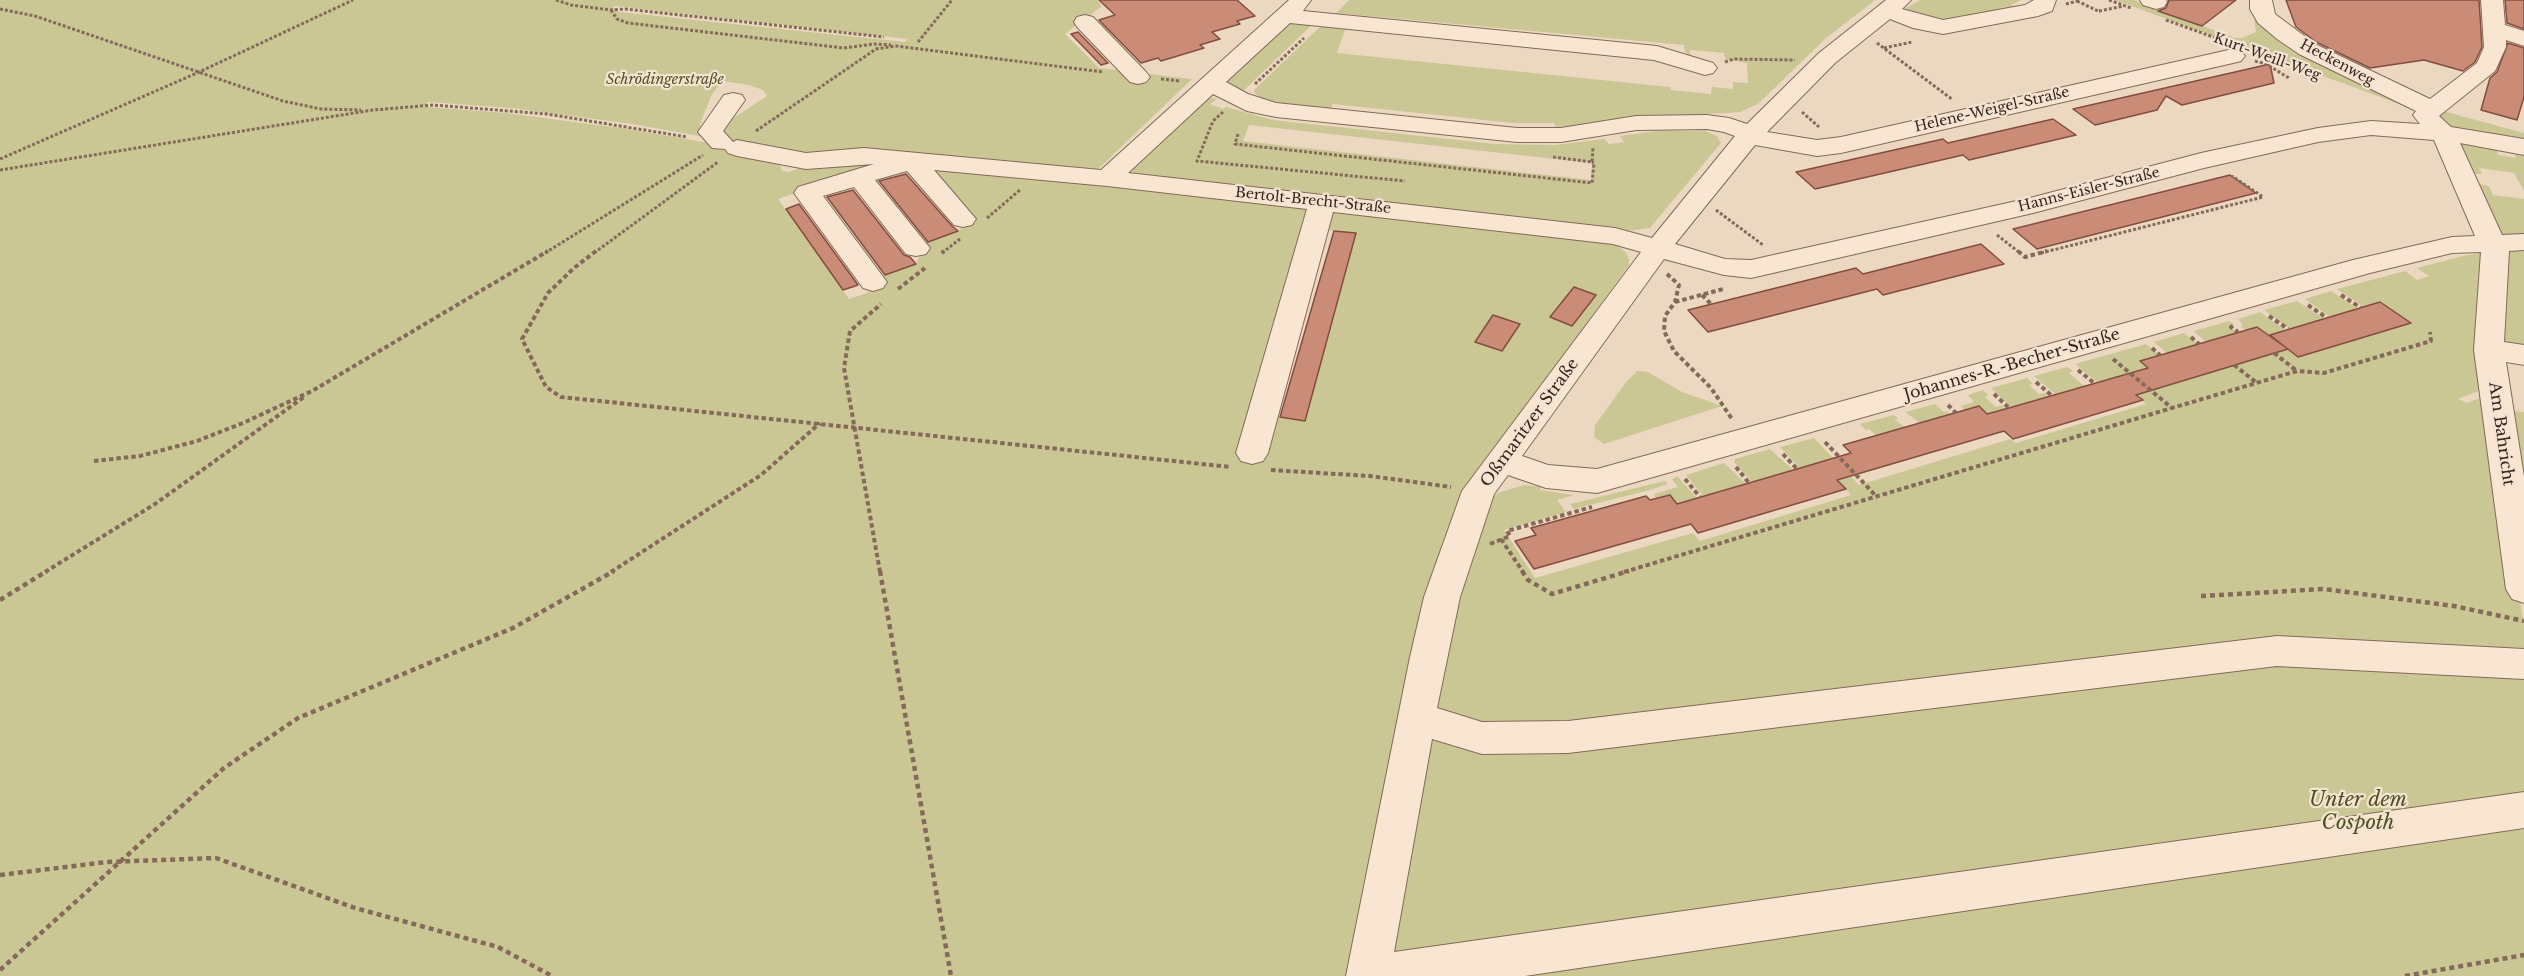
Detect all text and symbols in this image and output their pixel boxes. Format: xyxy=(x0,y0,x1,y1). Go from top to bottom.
street label: Kurt-Weill-Weg xyxy=(2211,30,2323,84)
street label: Heckenweg xyxy=(2297,36,2377,90)
park label: Schrödingerstraße xyxy=(606,72,724,88)
street label: Helene-Weigel-Straße xyxy=(1913,84,2071,136)
street label: Hanns-Eisler-Straße xyxy=(2016,164,2162,216)
street label: Bertolt-Brecht-Straße xyxy=(1234,184,1392,218)
street label: Johannes-R.-Becher-Straße xyxy=(1902,325,2122,405)
street label: Oßmaritzer Straße xyxy=(1477,355,1583,491)
street label: Am Bahricht xyxy=(2484,381,2518,487)
park label: Unter dem Cospoth xyxy=(2309,788,2407,835)

